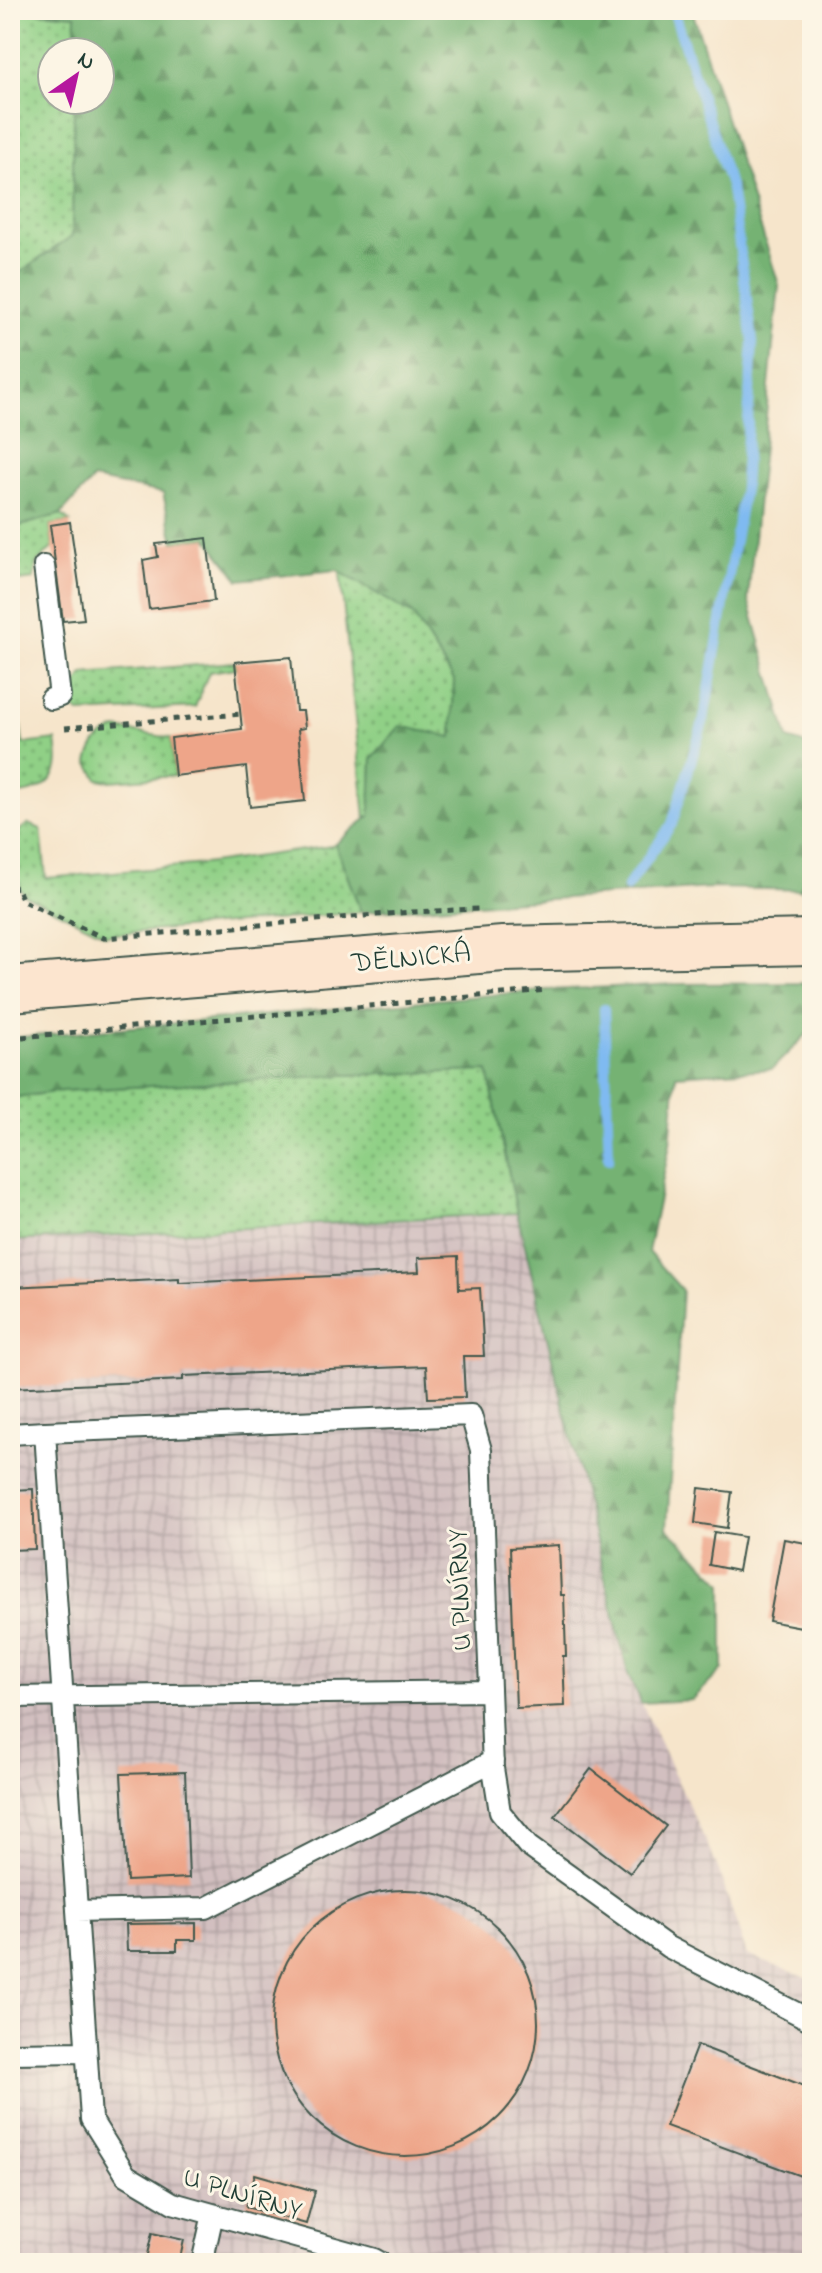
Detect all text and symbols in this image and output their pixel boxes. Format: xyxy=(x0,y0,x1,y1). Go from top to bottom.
north arrow xyxy=(36,36,116,116)
text: N xyxy=(70,44,101,79)
street label: DĚLNICKÁ xyxy=(349,934,473,985)
street label: U PLNÍRNY xyxy=(439,1528,484,1652)
street label: U PLNÍRNY xyxy=(177,2158,307,2233)

